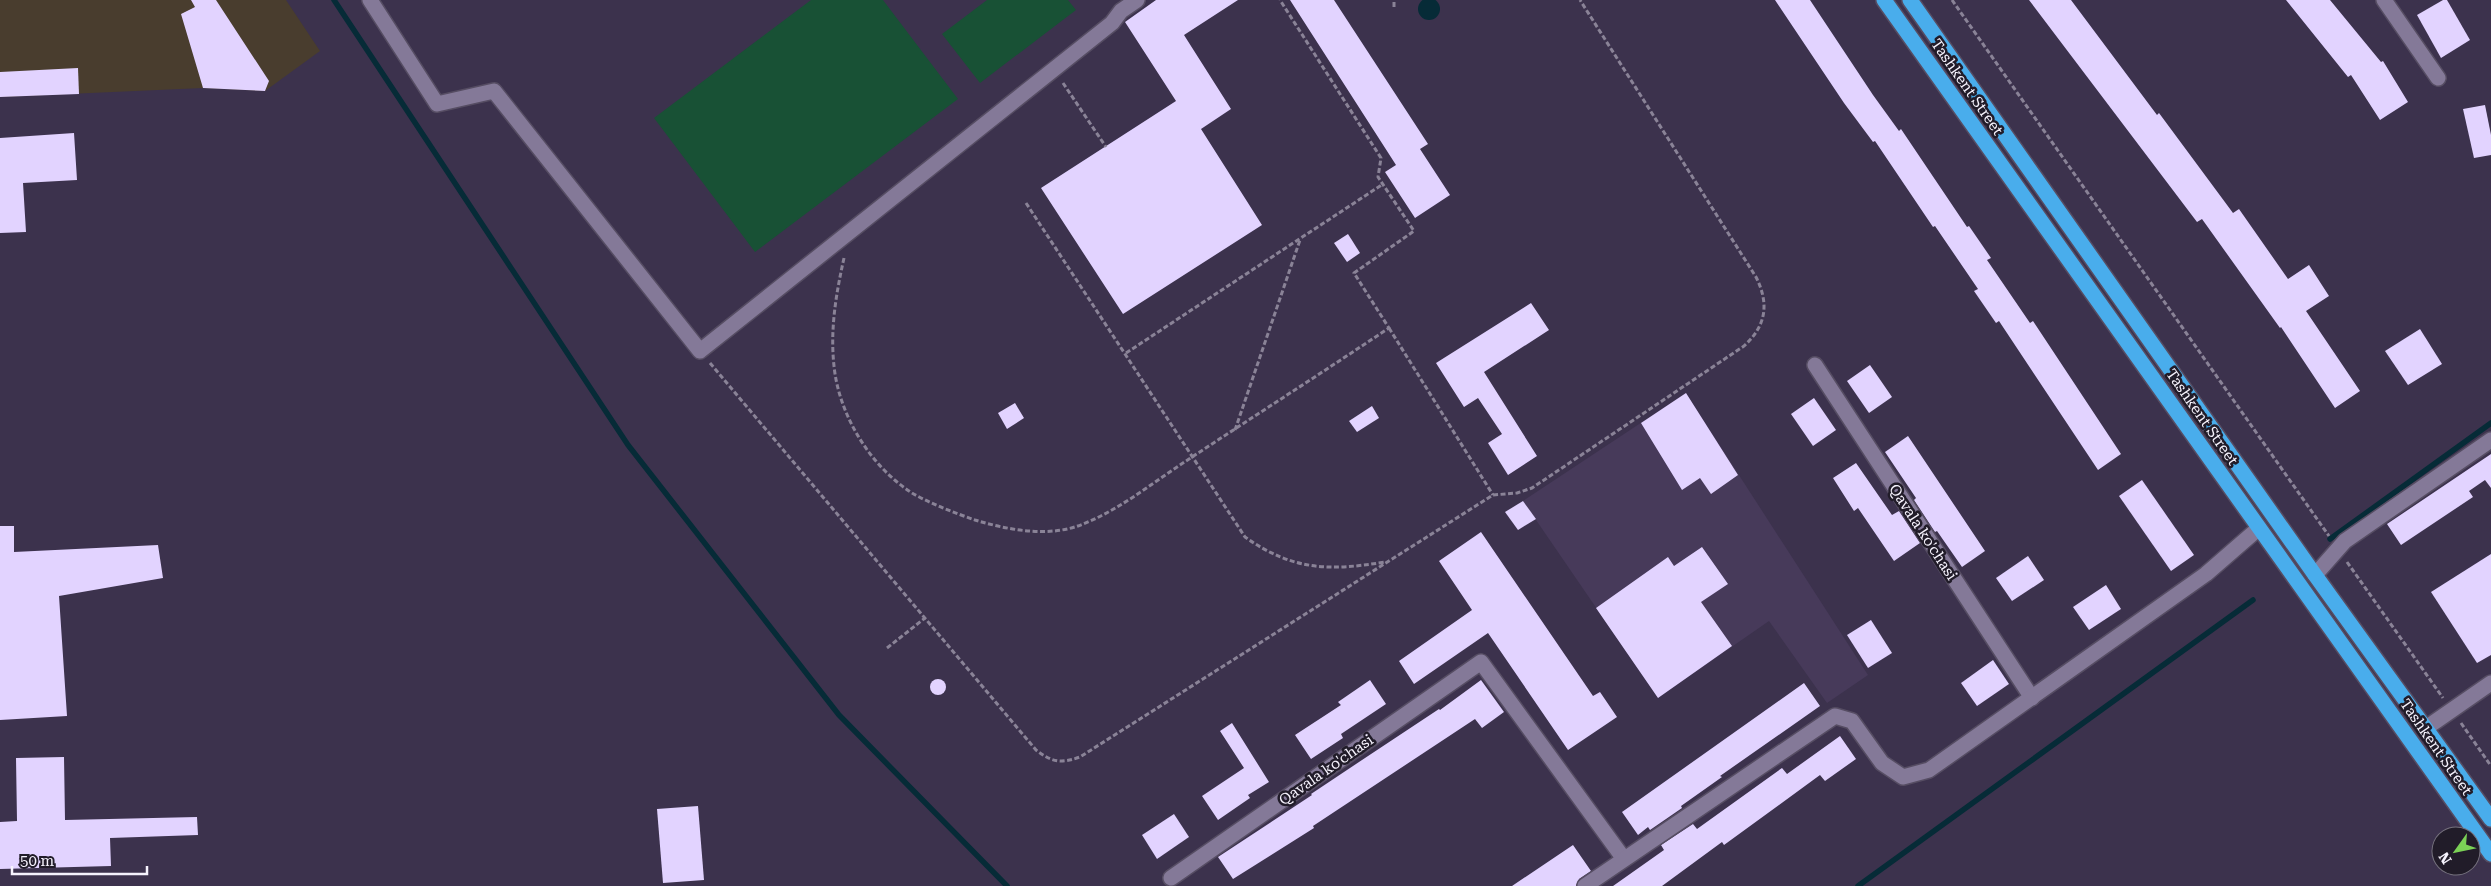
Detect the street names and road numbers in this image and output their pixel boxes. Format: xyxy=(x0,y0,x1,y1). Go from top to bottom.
street label: Tashkent Street xyxy=(1927,35,2007,139)
street label: Tashkent Street xyxy=(2162,365,2242,469)
street label: Qavala ko'chasi xyxy=(1885,481,1961,584)
street label: Tashkent Street xyxy=(2396,695,2476,799)
street label: Qavala ko'chasi xyxy=(1275,731,1377,809)

